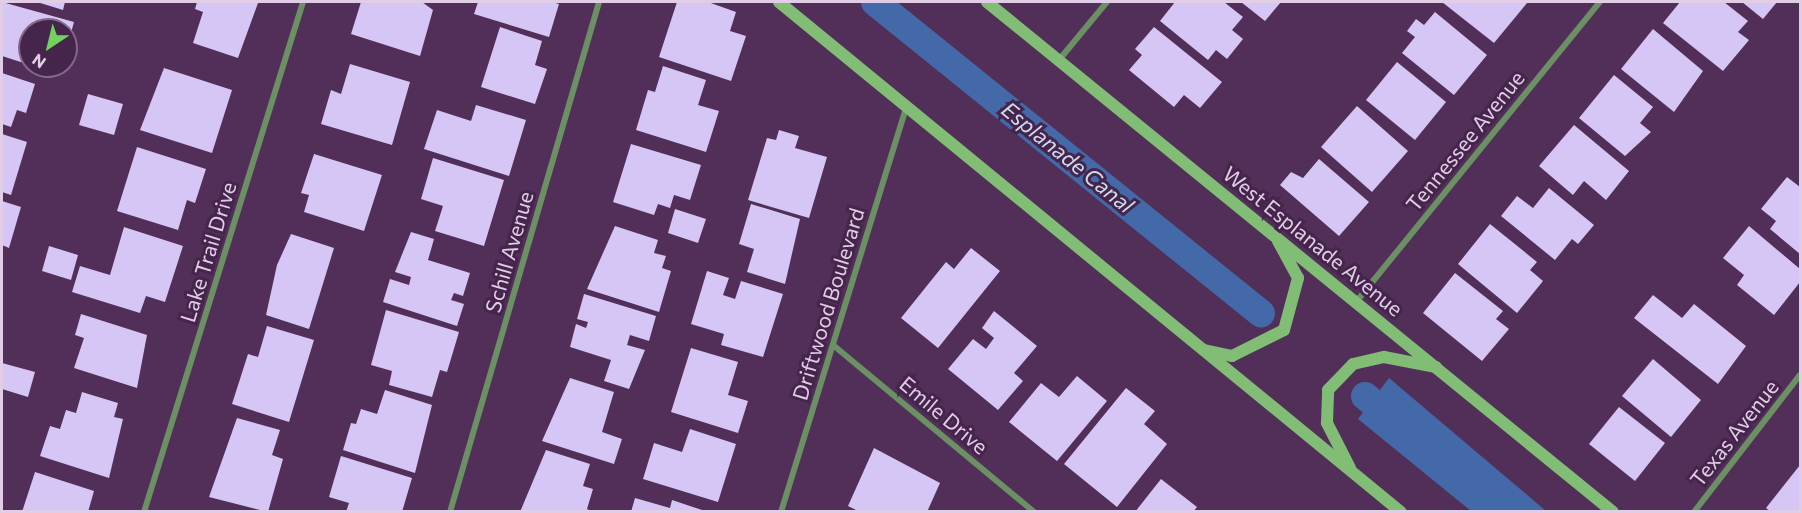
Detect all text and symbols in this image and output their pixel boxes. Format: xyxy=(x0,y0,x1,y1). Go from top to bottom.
north arrow xyxy=(18,18,78,78)
text: N xyxy=(28,50,49,73)
street label: Tennessee Avenue xyxy=(1401,66,1529,216)
water label: Esplanade Canal xyxy=(997,96,1139,218)
street label: West Esplanade Avenue xyxy=(1218,161,1408,321)
street label: Lake Trail Drive xyxy=(175,179,241,325)
street label: Schill Avenue xyxy=(480,189,538,315)
street label: Driftwood Boulevard xyxy=(787,205,869,403)
street label: Emile Drive xyxy=(895,371,993,459)
street label: Texas Avenue xyxy=(1684,375,1784,491)

